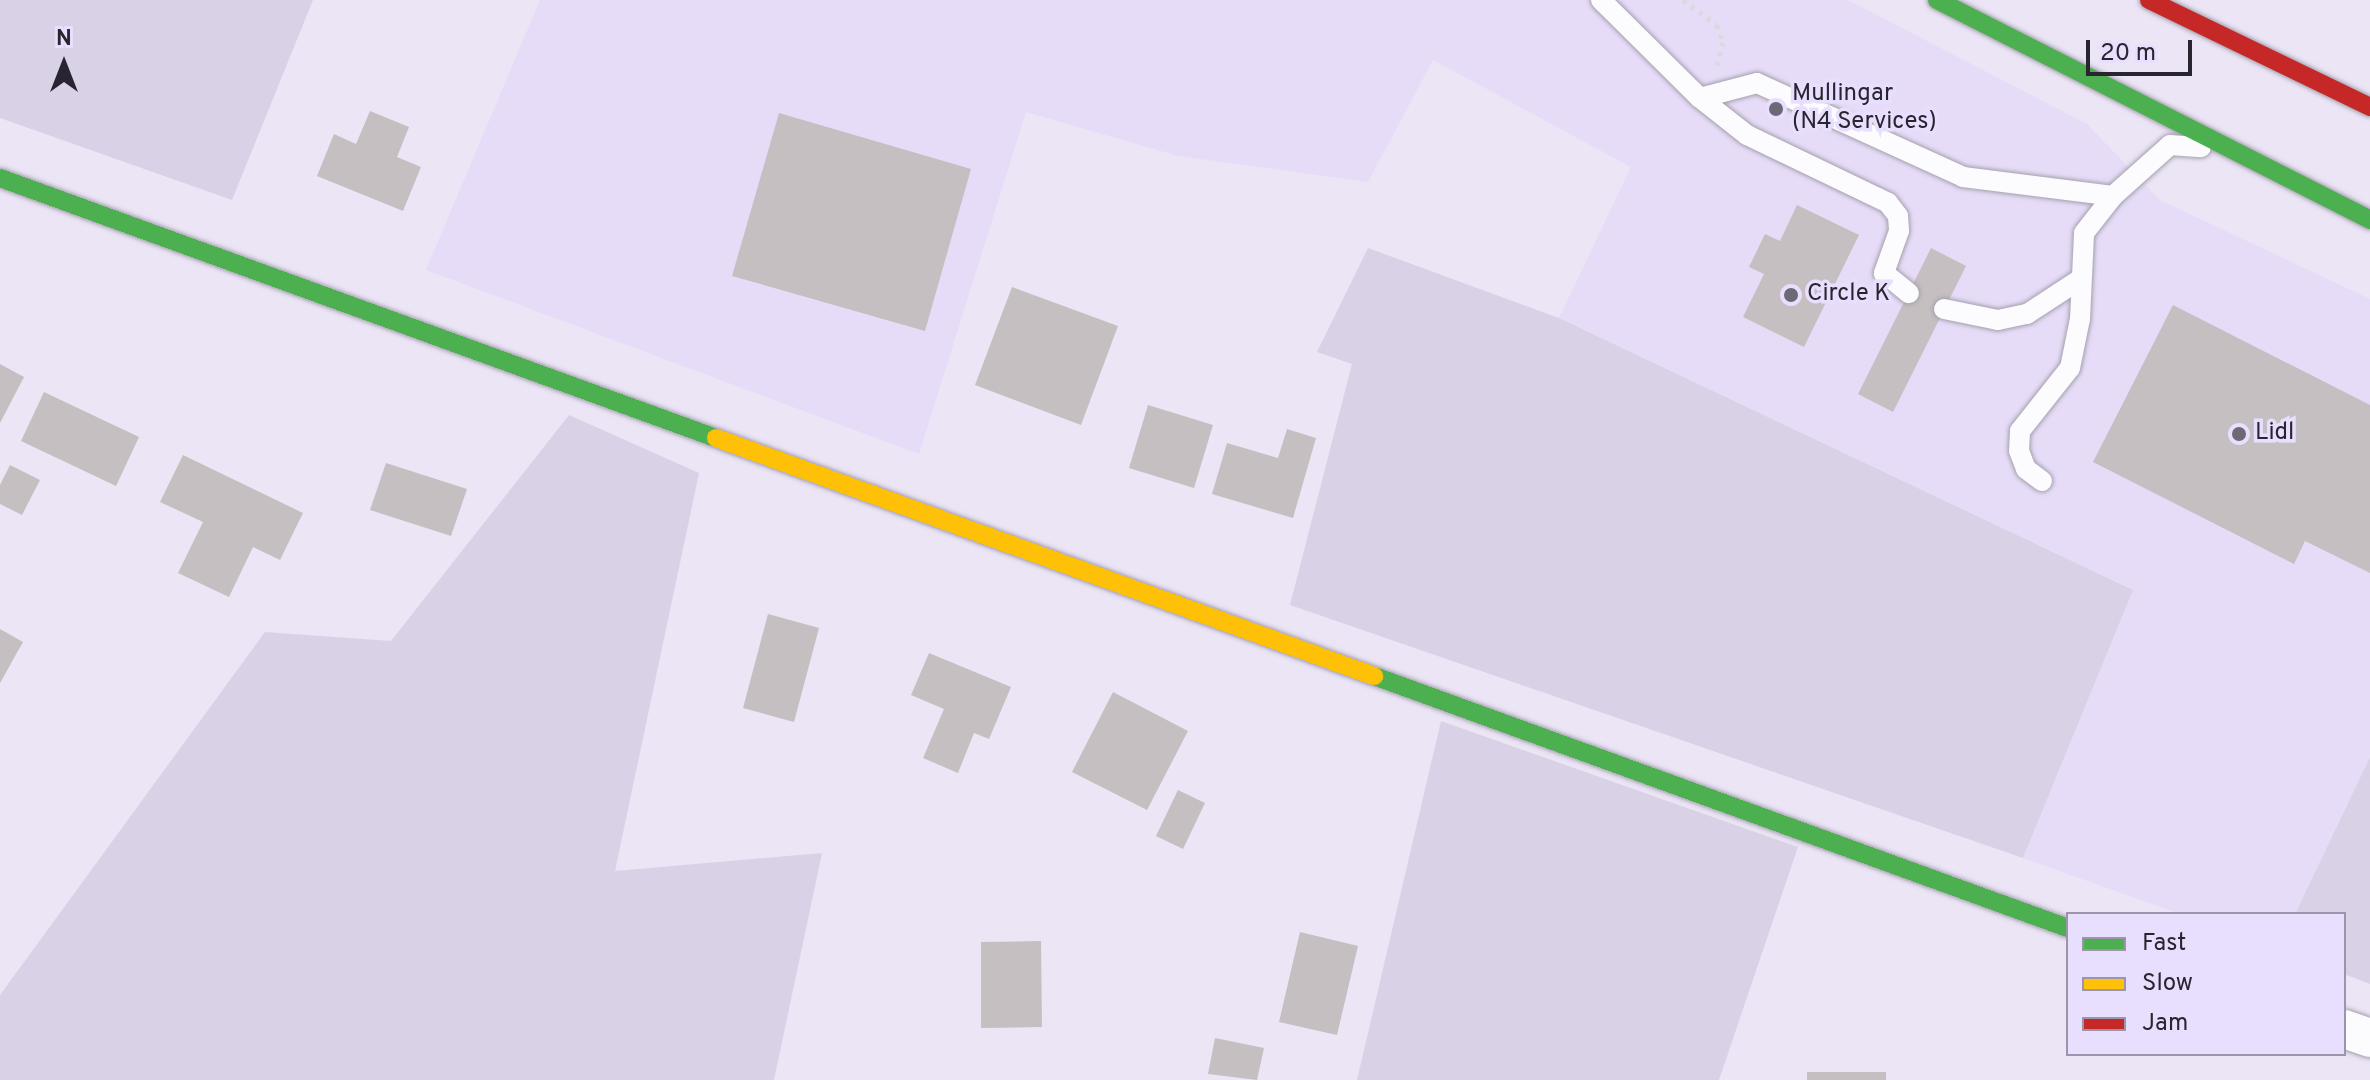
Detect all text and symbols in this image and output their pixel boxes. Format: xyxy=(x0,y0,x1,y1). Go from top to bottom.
north arrow xyxy=(24,24,104,104)
scale bar xyxy=(2090,24,2196,74)
text: N xyxy=(56,26,72,53)
text: 20 m xyxy=(2100,39,2156,69)
place label: Mullingar (N4 Services) xyxy=(1792,81,1937,137)
marker: Mullingar (N4 Services) xyxy=(1767,100,1785,118)
place label: Circle K xyxy=(1807,281,1890,309)
marker: Circle K xyxy=(1782,286,1800,304)
place label: Lidl xyxy=(2255,420,2294,448)
marker: Lidl xyxy=(2230,425,2248,443)
legend xyxy=(2066,912,2346,1056)
text: Fast xyxy=(2142,929,2186,959)
text: Slow xyxy=(2142,969,2193,999)
text: Jam xyxy=(2142,1009,2188,1039)

